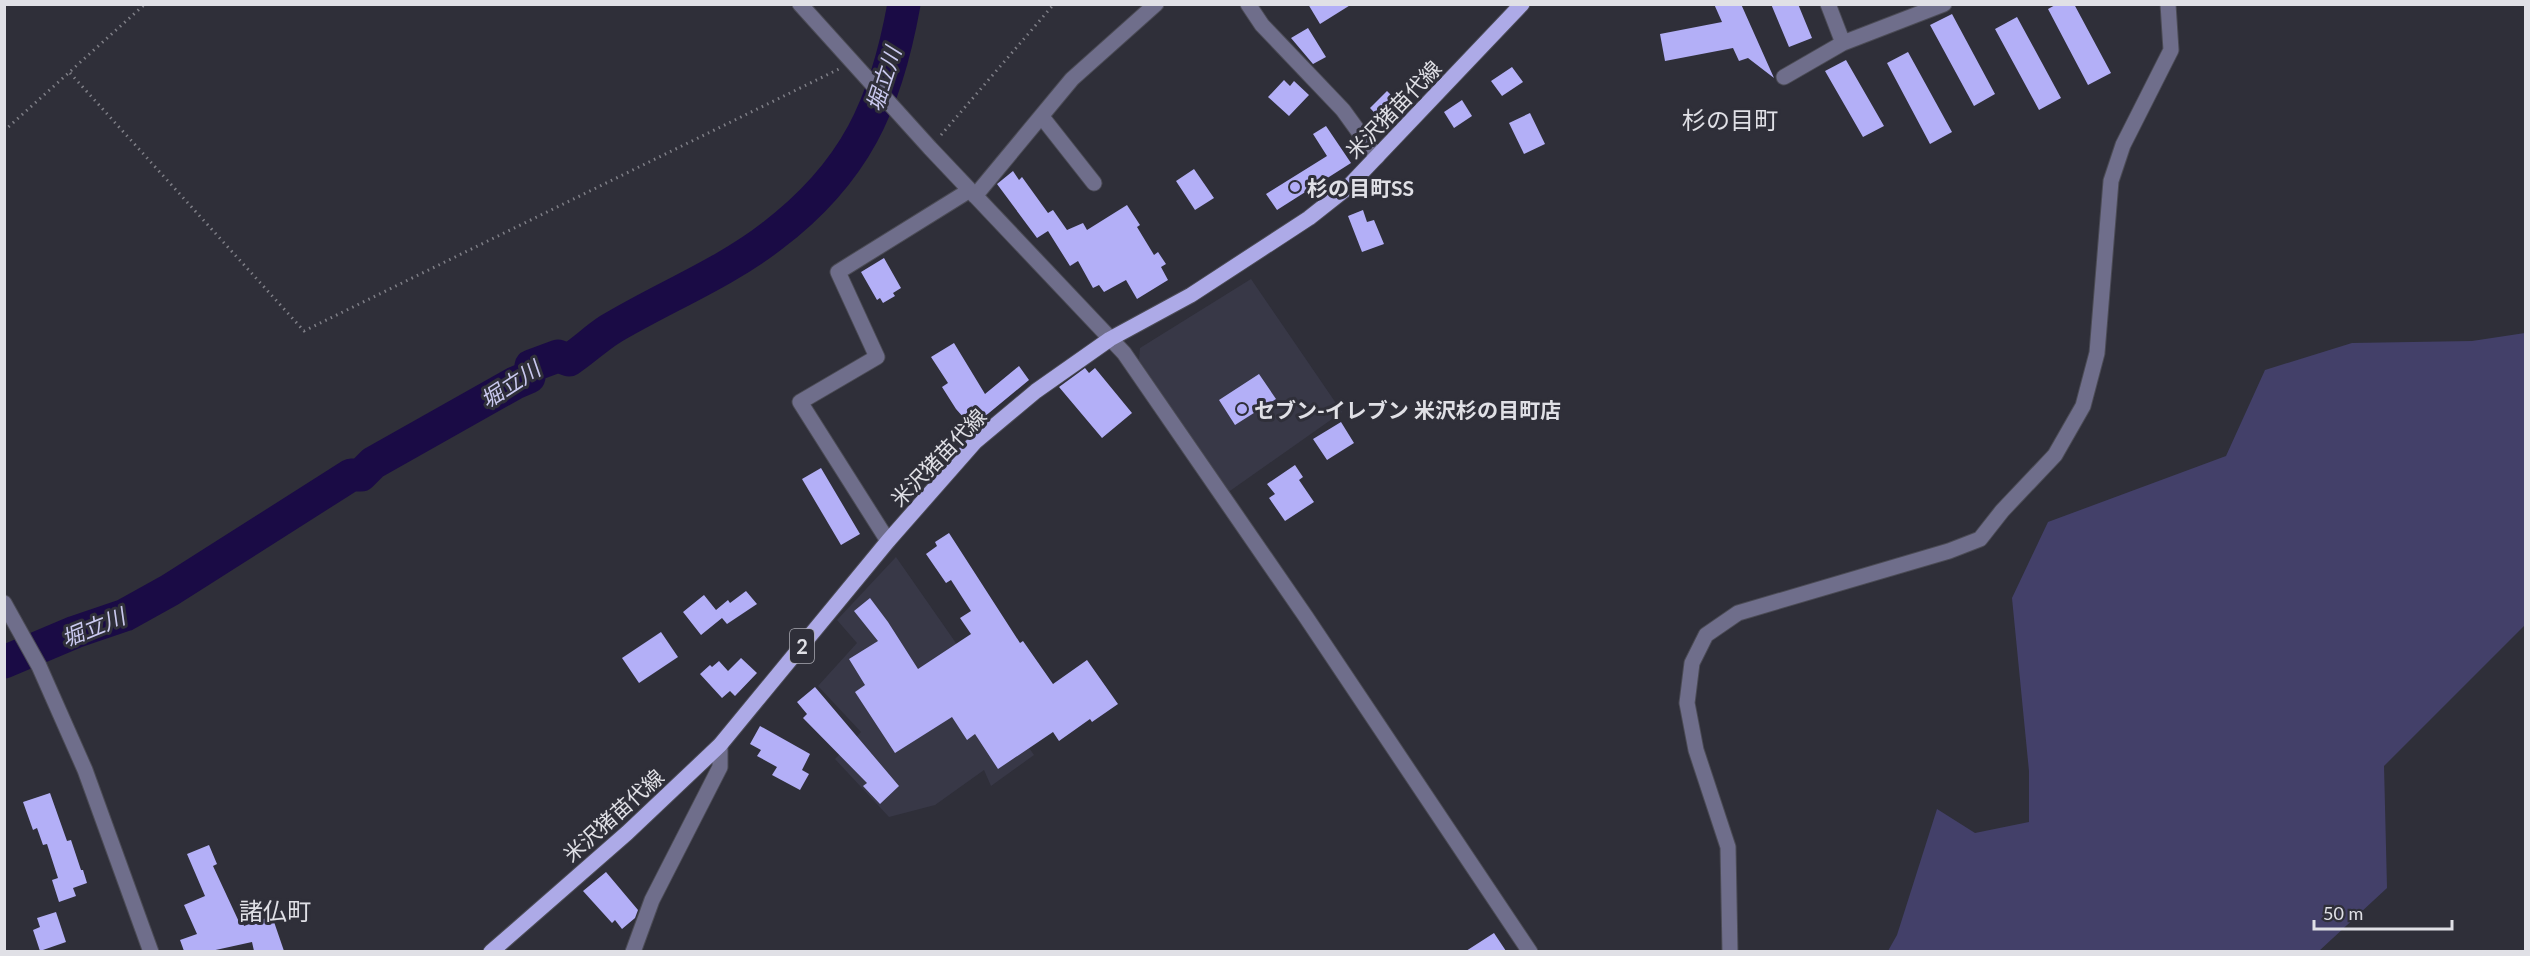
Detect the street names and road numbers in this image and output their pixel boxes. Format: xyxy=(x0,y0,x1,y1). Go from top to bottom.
street label: 米沢猪苗代線 xyxy=(1340,55,1446,163)
street label: 米沢猪苗代線 xyxy=(885,403,991,511)
road number: 2 xyxy=(790,629,814,663)
street label: 米沢猪苗代線 xyxy=(558,764,668,866)

